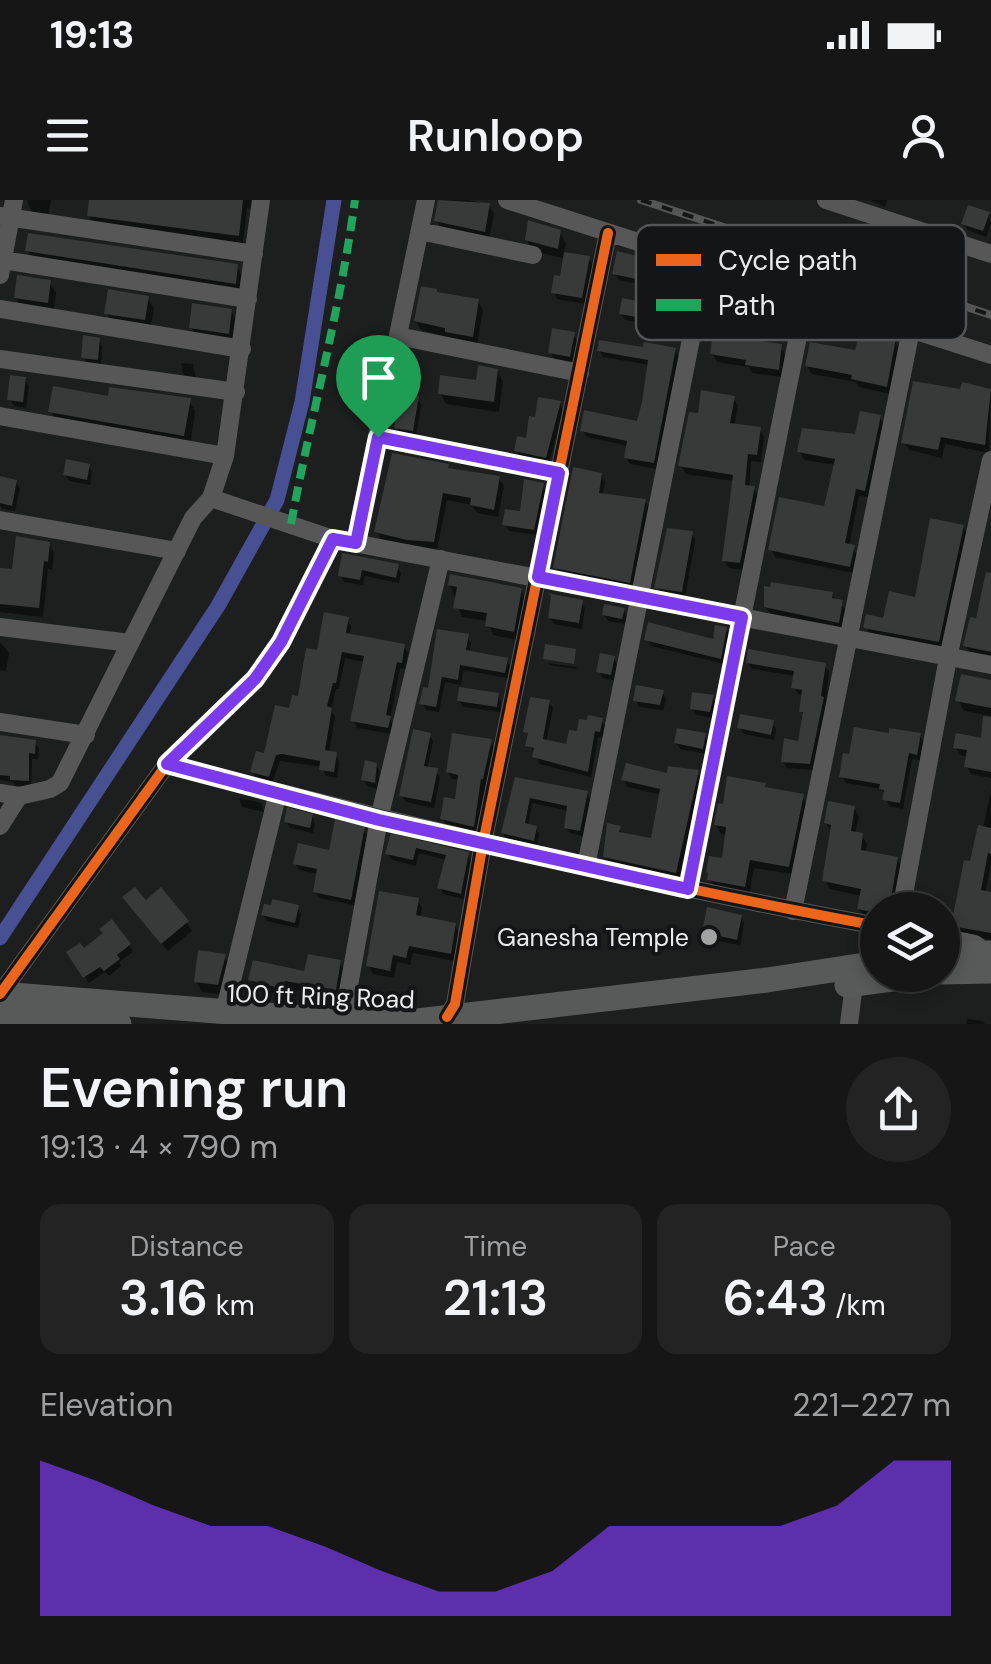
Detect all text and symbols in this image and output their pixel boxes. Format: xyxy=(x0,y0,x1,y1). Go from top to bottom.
text: 19:13 xyxy=(50,10,134,60)
text: Runloop xyxy=(407,106,584,165)
icon: menu xyxy=(40,108,95,163)
icon: person xyxy=(896,108,951,163)
legend xyxy=(636,225,966,340)
text: Cycle path xyxy=(718,242,857,279)
text: Path xyxy=(718,287,776,324)
pin xyxy=(336,335,421,438)
icon: arrive xyxy=(351,350,406,405)
map controls xyxy=(860,892,960,992)
button: layers xyxy=(860,892,960,992)
place label: Ganesha Temple xyxy=(497,921,689,954)
marker: Ganesha Temple xyxy=(698,926,720,948)
street label: 100 ft Ring Road xyxy=(227,977,415,1016)
text: Evening run xyxy=(40,1052,348,1124)
button: share xyxy=(846,1057,951,1162)
text: 19:13 · 4 × 790 m xyxy=(40,1126,278,1168)
text: Distance xyxy=(130,1228,244,1265)
text: Time xyxy=(464,1228,527,1265)
text: Pace xyxy=(773,1228,836,1265)
text: 3.16 xyxy=(119,1265,208,1331)
text: 21:13 xyxy=(443,1265,548,1331)
text: 6:43 xyxy=(723,1265,828,1331)
text: km xyxy=(208,1287,255,1324)
text: /km xyxy=(828,1287,886,1324)
text: Elevation xyxy=(40,1384,173,1426)
text: 221–227 m xyxy=(792,1384,951,1426)

